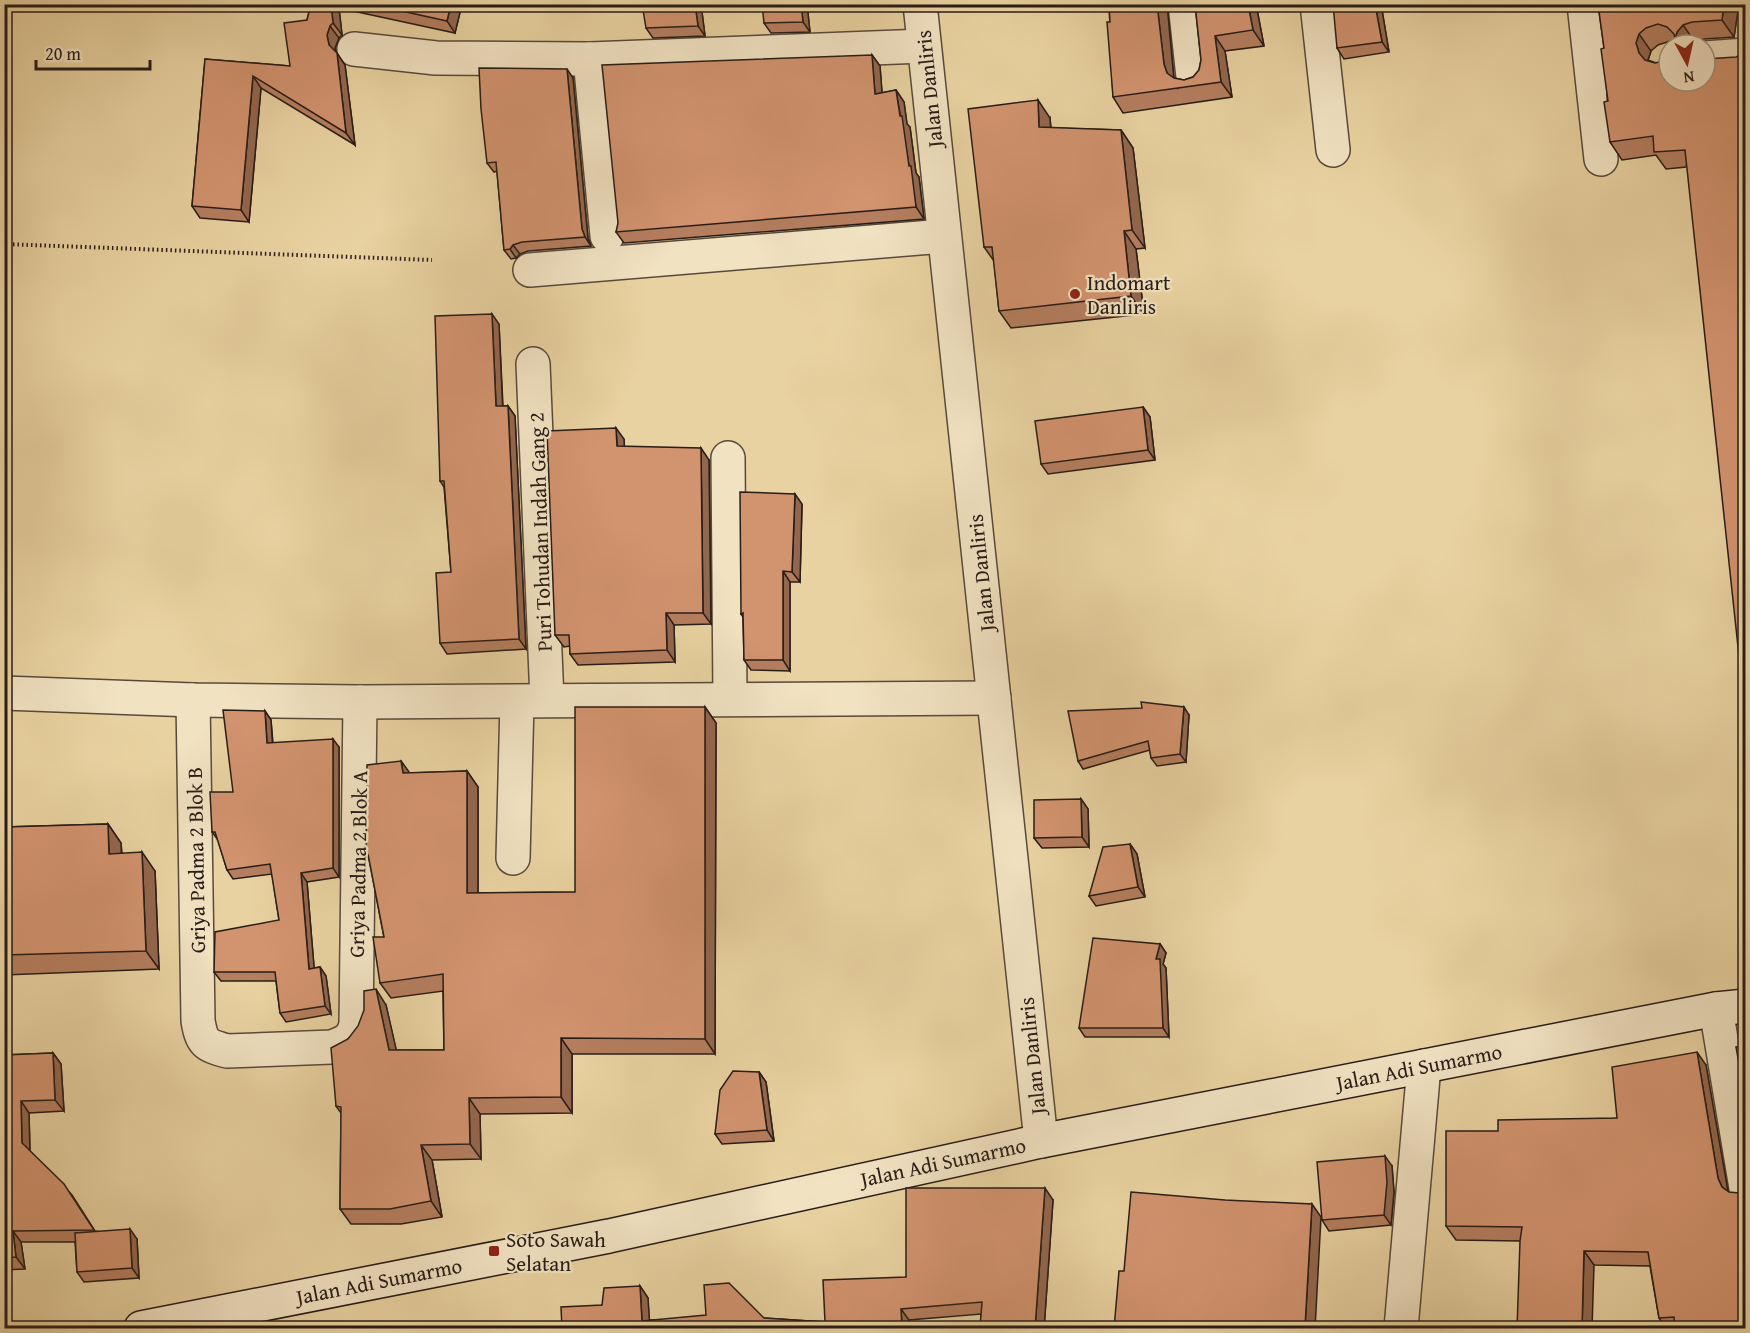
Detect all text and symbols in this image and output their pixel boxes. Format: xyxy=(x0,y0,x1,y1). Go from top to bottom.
street label: Jalan Danliris xyxy=(907,29,951,152)
scale bar xyxy=(36,33,150,71)
north arrow xyxy=(1657,33,1717,93)
text: 20 m xyxy=(45,40,81,67)
text: N xyxy=(1682,65,1696,91)
place label: Indomart Danliris xyxy=(1087,267,1171,322)
marker: Indomart Danliris xyxy=(1068,287,1082,301)
street label: Puri Tohudan Indah Gang 2 xyxy=(520,412,560,652)
street label: Jalan Danliris xyxy=(959,513,1003,636)
street label: Griya Padma 2 Blok B xyxy=(179,767,213,953)
street label: Griya Padma 2 Blok A xyxy=(341,770,375,958)
street label: Jalan Danliris xyxy=(1010,996,1054,1119)
street label: Jalan Adi Sumarmo xyxy=(1330,1036,1505,1099)
street label: Jalan Adi Sumarmo xyxy=(854,1129,1029,1195)
place label: Soto Sawah Selatan xyxy=(506,1224,606,1279)
marker: Soto Sawah Selatan xyxy=(487,1244,501,1258)
street label: Jalan Adi Sumarmo xyxy=(290,1250,465,1313)

